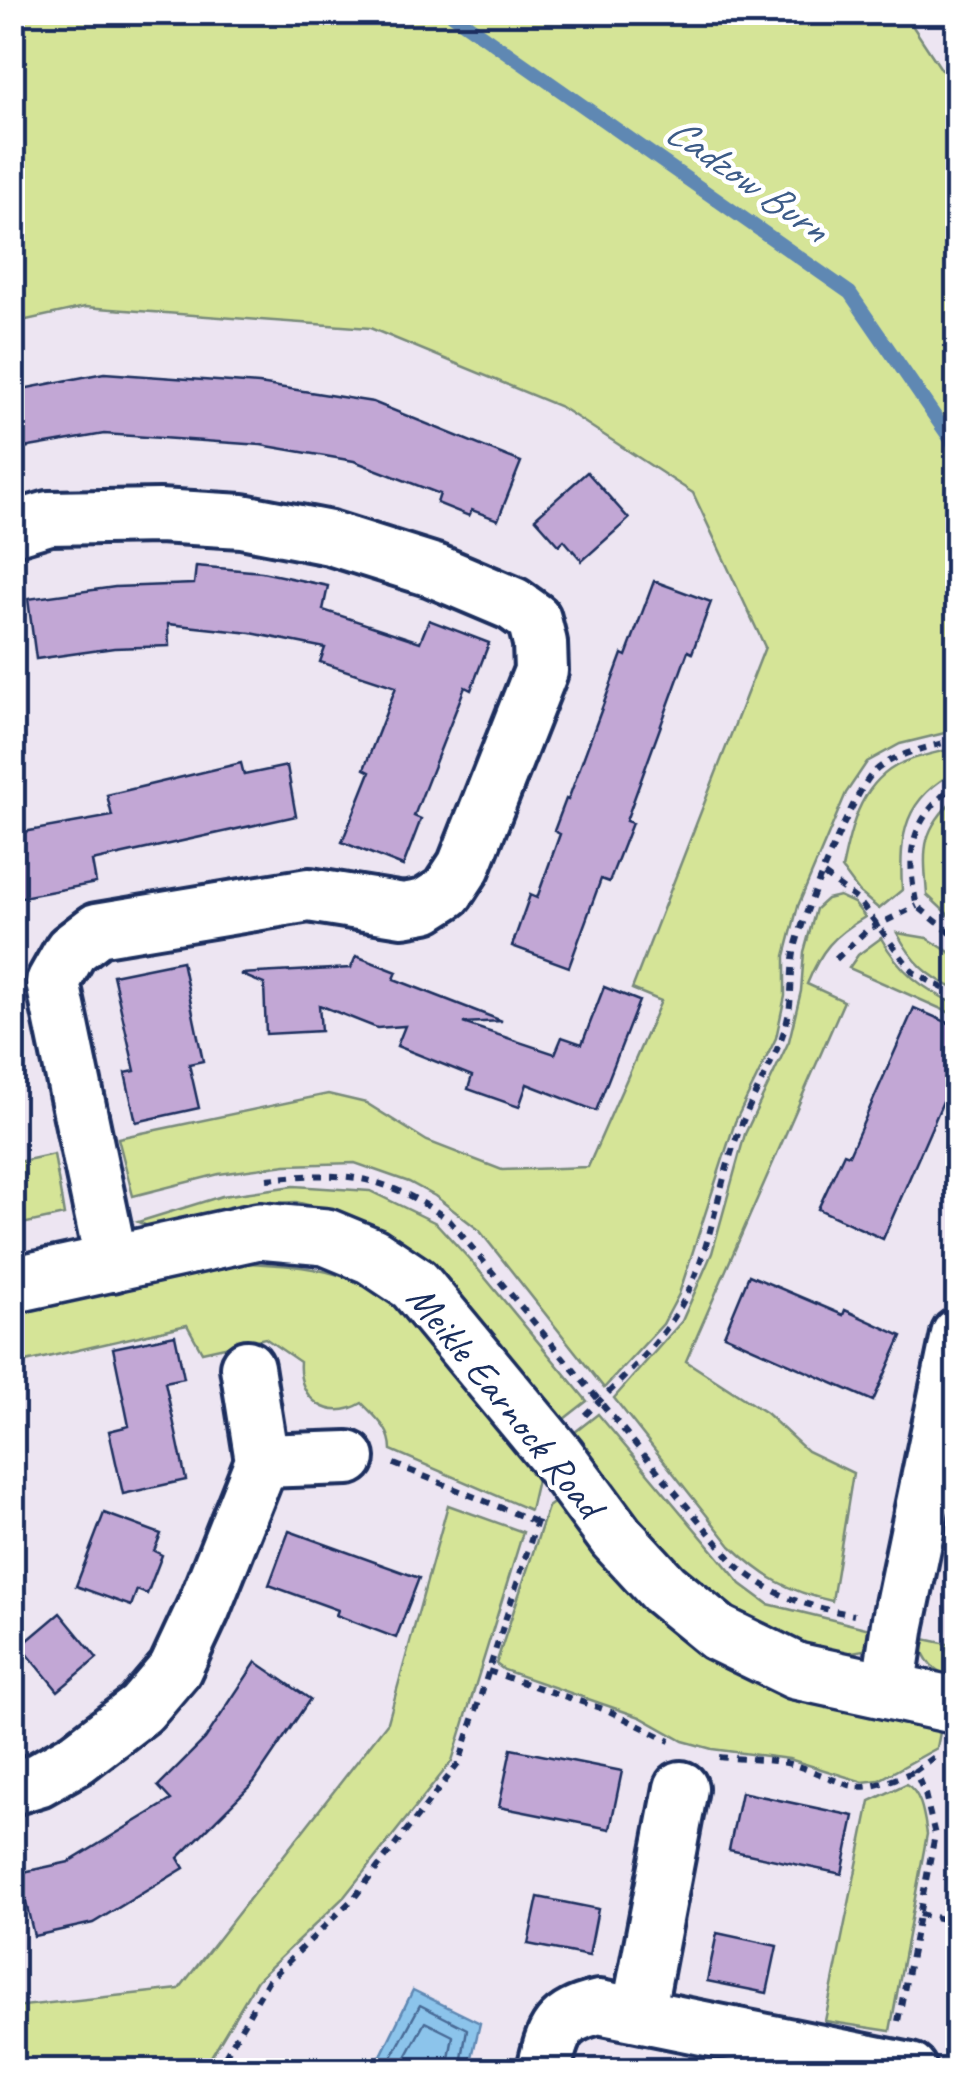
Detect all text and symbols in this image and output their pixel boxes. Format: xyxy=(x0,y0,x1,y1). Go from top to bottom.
water label: Cadzow Burn xyxy=(656,104,841,256)
street label: Meikle Earnock Road xyxy=(396,1274,618,1532)

